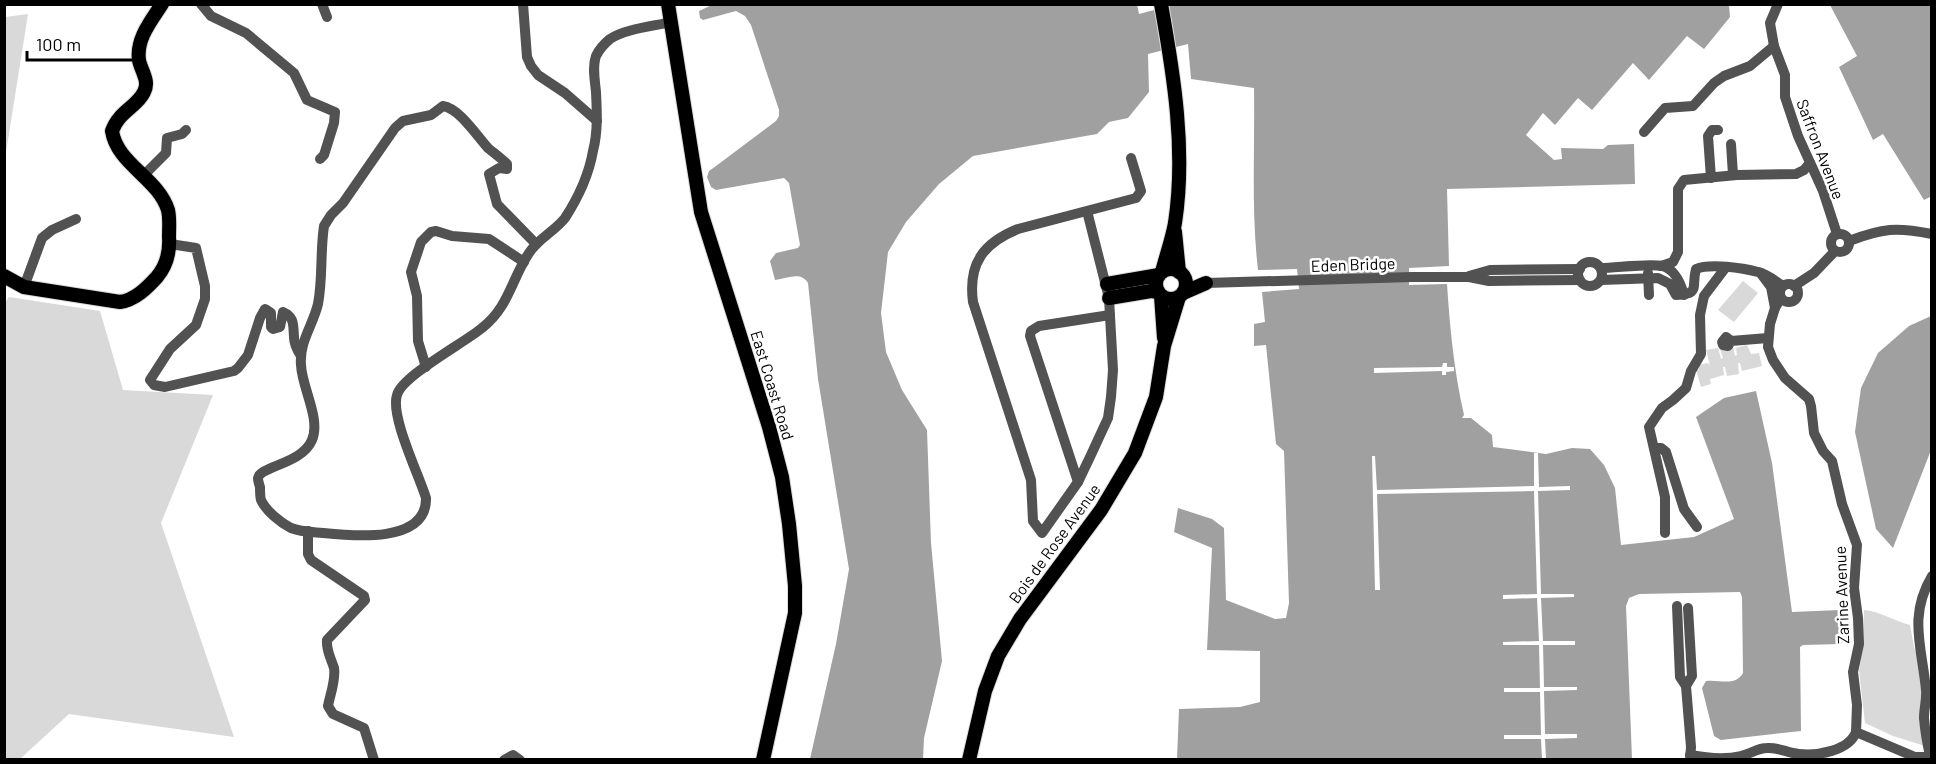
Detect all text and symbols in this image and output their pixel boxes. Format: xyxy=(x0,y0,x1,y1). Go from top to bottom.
scale bar xyxy=(27,24,136,62)
text: 100 m xyxy=(36,33,81,55)
street label: Saffron Avenue xyxy=(1793,96,1849,202)
street label: Eden Bridge xyxy=(1310,253,1396,275)
street label: East Coast Road xyxy=(747,328,799,442)
street label: Bois de Rose Avenue xyxy=(1004,480,1104,606)
street label: Zarine Avenue xyxy=(1830,546,1852,644)

